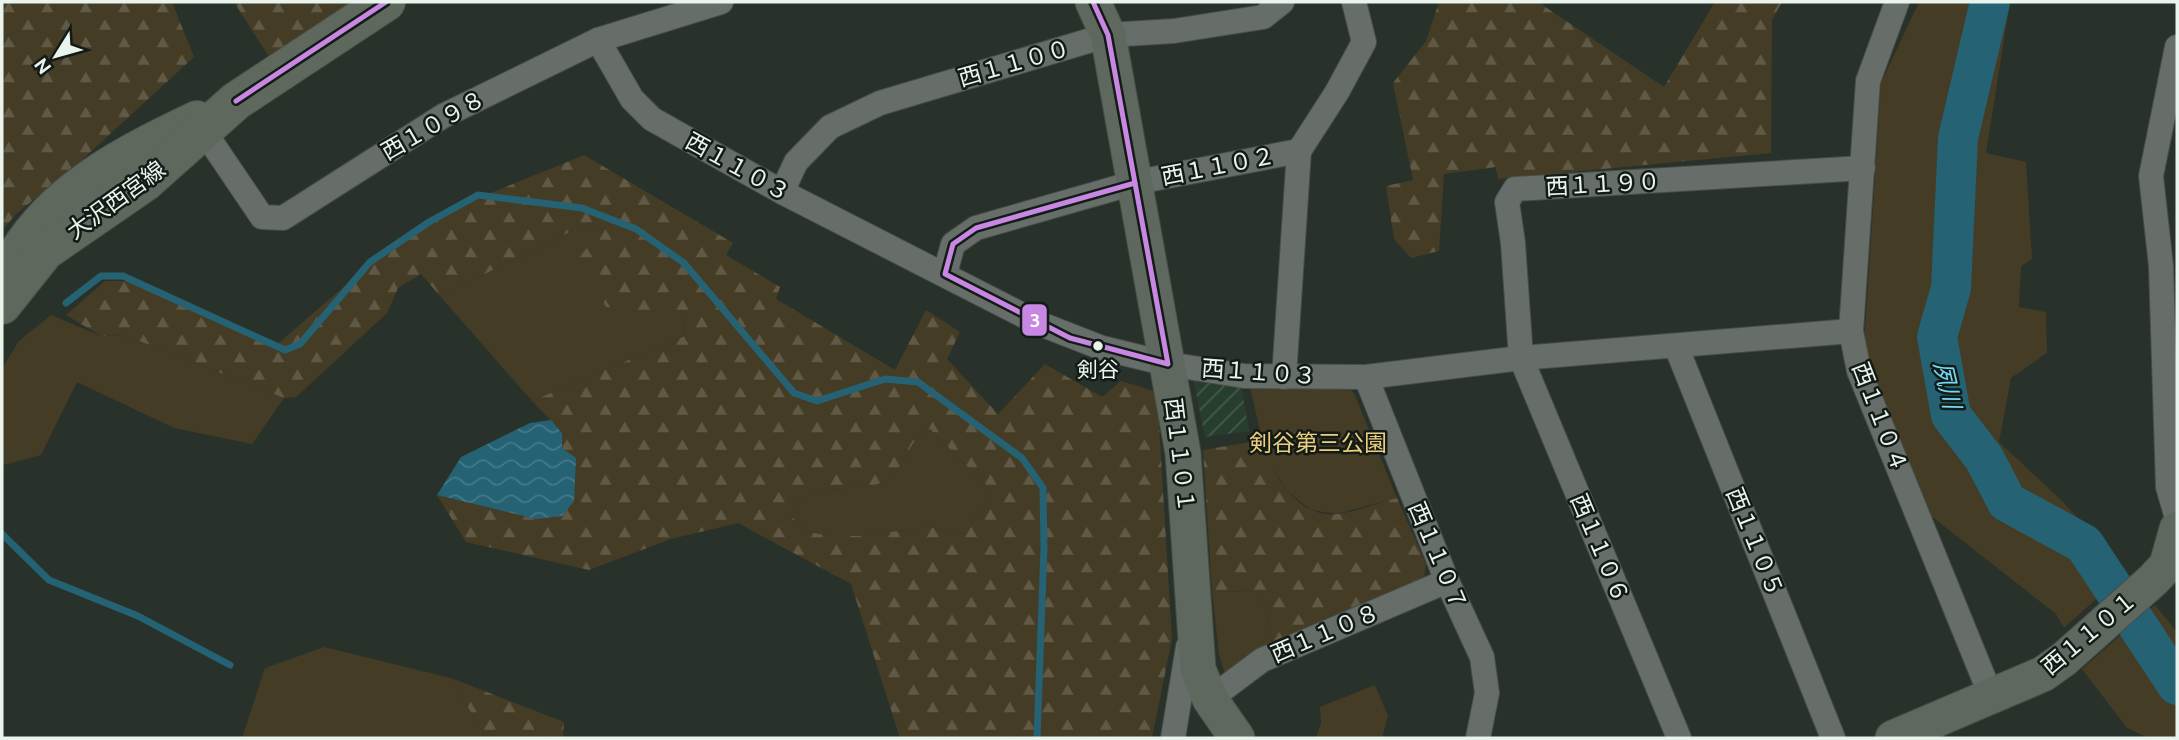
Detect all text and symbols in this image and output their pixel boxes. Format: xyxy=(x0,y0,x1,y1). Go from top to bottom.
north arrow xyxy=(21,21,91,91)
street label: 西１１００ xyxy=(955,35,1073,90)
text: N xyxy=(29,54,55,79)
street label: 西１０９８ xyxy=(377,85,489,164)
street label: 西１１０３ xyxy=(682,128,795,205)
street label: 西１１０２ xyxy=(1159,142,1277,189)
street label: 大沢西宮線 xyxy=(62,156,170,244)
street label: 西１１９０ xyxy=(1545,168,1661,199)
line badge: 3 xyxy=(1021,303,1048,337)
text: 3 xyxy=(1030,309,1040,331)
marker: 剣谷 xyxy=(1091,339,1105,353)
street label: 西１１０３ xyxy=(1201,355,1317,388)
place label: 剣谷 xyxy=(1077,357,1119,381)
water label: 夙川 xyxy=(1929,358,1967,414)
street label: 西１１０４ xyxy=(1848,359,1913,475)
street label: 西１１０１ xyxy=(1161,396,1200,514)
park label: 剣谷第三公園 xyxy=(1249,430,1387,455)
street label: 西１１０５ xyxy=(1722,484,1789,600)
street label: 西１１０６ xyxy=(1566,490,1634,606)
street label: 西１１０７ xyxy=(1404,498,1472,614)
street label: 西１１０１ xyxy=(2037,586,2141,679)
street label: 西１１０８ xyxy=(1267,599,1383,667)

